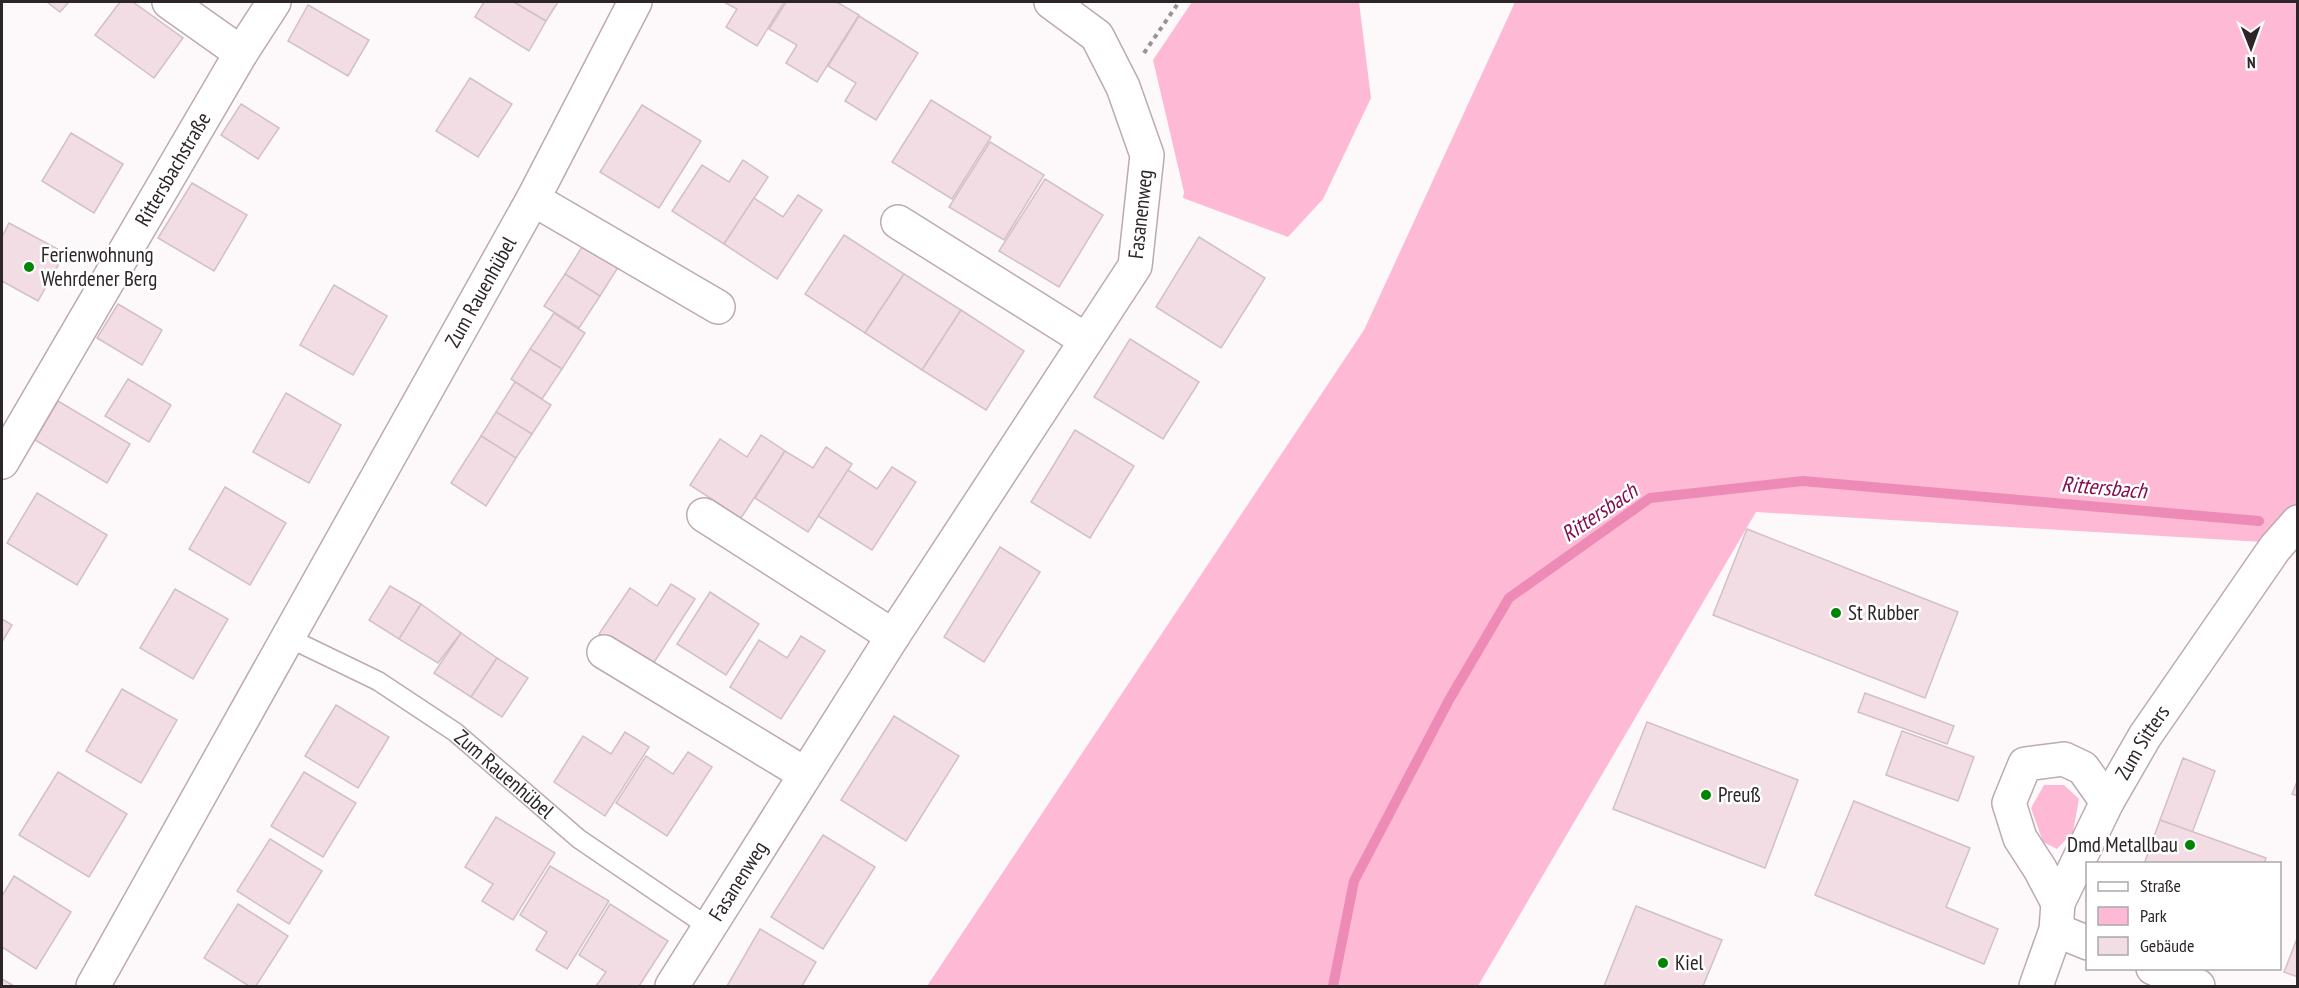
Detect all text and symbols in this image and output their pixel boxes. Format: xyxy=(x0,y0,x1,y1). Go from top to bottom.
north arrow xyxy=(2221,18,2281,78)
text: N xyxy=(2247,53,2256,73)
street label: Rittersbachstraße xyxy=(129,107,217,231)
street label: Fasanenweg xyxy=(1122,168,1158,260)
street label: Zum Rauenhübel xyxy=(439,232,522,352)
place label: Ferienwohnung Wehrdener Berg xyxy=(41,241,157,292)
marker: Ferienwohnung Wehrdener Berg xyxy=(22,260,36,274)
water label: Rittersbach xyxy=(2060,469,2149,505)
water label: Rittersbach xyxy=(1556,476,1643,548)
place label: St Rubber xyxy=(1848,599,1919,626)
marker: St Rubber xyxy=(1829,606,1843,620)
street label: Zum Sitters xyxy=(2109,700,2175,784)
street label: Zum Rauenhübel xyxy=(449,724,560,824)
place label: Preuß xyxy=(1718,781,1761,808)
marker: Preuß xyxy=(1699,788,1713,802)
place label: Dmd Metallbau xyxy=(2067,831,2178,858)
street label: Fasanenweg xyxy=(702,836,773,926)
marker: Dmd Metallbau xyxy=(2183,838,2197,852)
legend xyxy=(2086,862,2281,970)
text: Straße xyxy=(2140,874,2181,897)
text: Park xyxy=(2140,904,2167,927)
text: Gebäude xyxy=(2140,934,2194,957)
place label: Kiel xyxy=(1675,949,1704,976)
marker: Kiel xyxy=(1656,956,1670,970)

